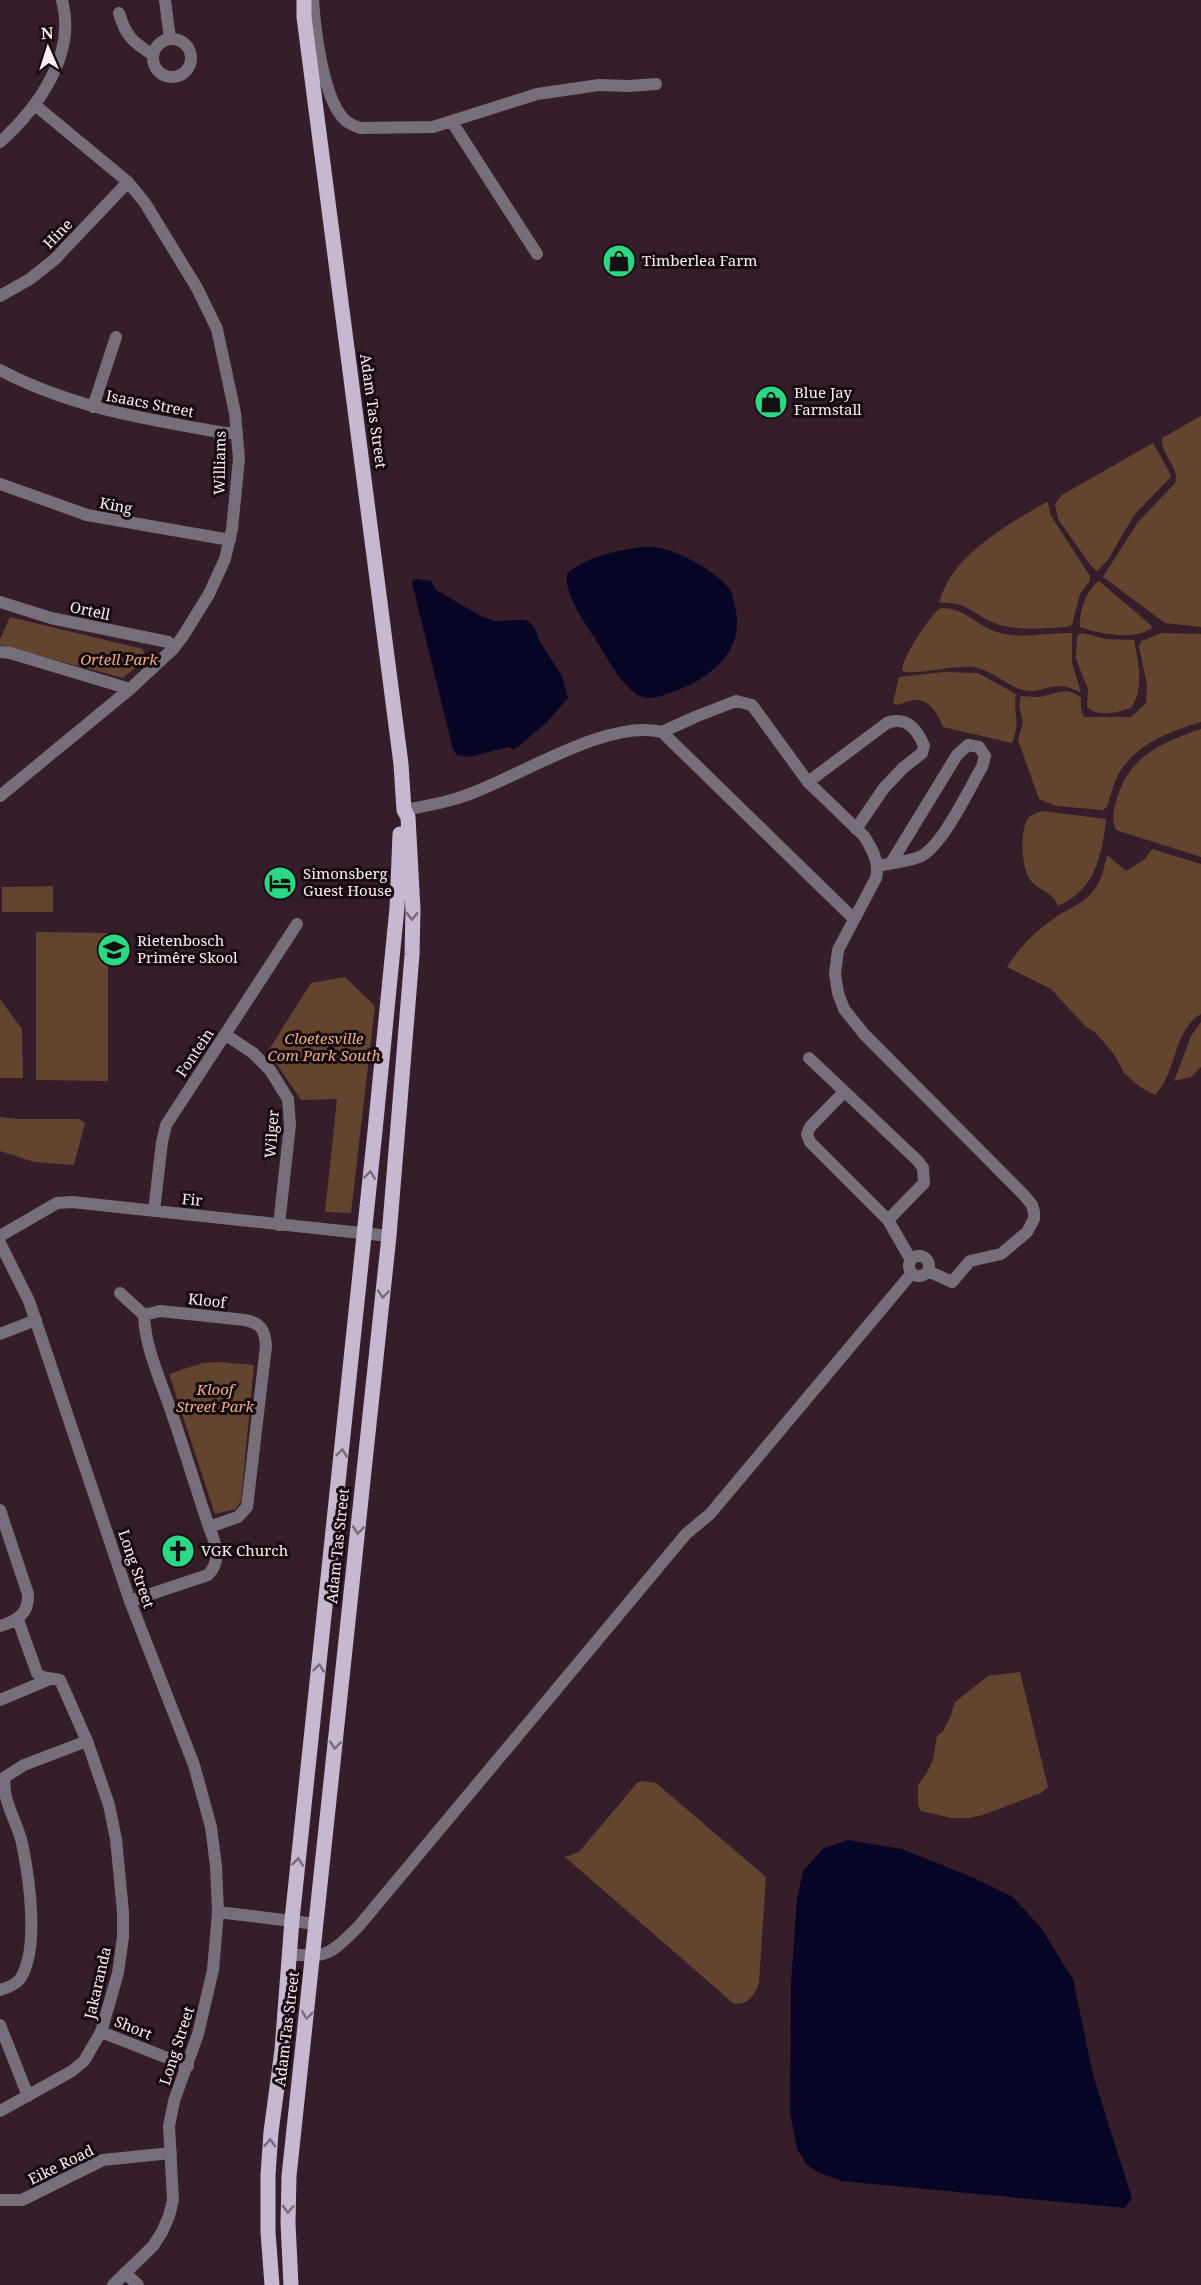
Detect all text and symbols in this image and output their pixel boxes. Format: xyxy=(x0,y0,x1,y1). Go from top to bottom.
north arrow xyxy=(18,18,78,78)
text: N xyxy=(40,22,54,44)
street label: Hine xyxy=(38,214,76,253)
shop icon: Timberlea Farm xyxy=(601,243,637,279)
place label: Timberlea Farm xyxy=(642,250,757,270)
street label: Adam Tas Street xyxy=(356,352,392,470)
place label: Blue Jay Farmstall xyxy=(794,382,862,419)
shop icon: Blue Jay Farmstall xyxy=(753,384,789,420)
street label: Isaacs Street xyxy=(105,385,196,421)
street label: Williams xyxy=(208,431,230,495)
street label: King xyxy=(98,492,134,518)
street label: Ortell xyxy=(68,596,113,624)
park label: Ortell Park xyxy=(80,649,158,669)
place label: Simonsberg Guest House xyxy=(303,863,392,900)
hotel icon: Simonsberg Guest House xyxy=(262,865,298,901)
one-way arrow xyxy=(406,911,418,920)
place label: Rietenbosch Primêre Skool xyxy=(137,930,238,967)
school or university icon: Rietenbosch Primêre Skool xyxy=(96,932,132,968)
street label: Fontein xyxy=(171,1024,218,1081)
park label: Cloetesville Com Park South xyxy=(267,1028,381,1065)
street label: Wilger xyxy=(259,1109,283,1159)
one-way arrow xyxy=(363,1171,376,1180)
street label: Fir xyxy=(181,1188,203,1210)
street label: Kloof xyxy=(187,1288,228,1312)
one-way arrow xyxy=(377,1290,389,1299)
park label: Kloof Street Park xyxy=(176,1379,255,1416)
one-way arrow xyxy=(335,1449,348,1458)
street label: Adam Tas Street xyxy=(321,1487,353,1604)
one-way arrow xyxy=(352,1525,365,1534)
street label: Long Street xyxy=(114,1527,160,1610)
church icon: VGK Church xyxy=(160,1533,196,1569)
place label: VGK Church xyxy=(201,1540,289,1560)
one-way arrow xyxy=(313,1664,325,1673)
one-way arrow xyxy=(329,1740,342,1749)
one-way arrow xyxy=(292,1857,304,1867)
street label: Jakaranda xyxy=(79,1945,115,2022)
street label: Adam Tas Street xyxy=(269,1970,303,2088)
street label: Long Street xyxy=(154,2004,198,2088)
street label: Short xyxy=(112,2011,155,2044)
one-way arrow xyxy=(301,2011,313,2020)
one-way arrow xyxy=(264,2138,277,2147)
street label: Eike Road xyxy=(24,2140,97,2189)
one-way arrow xyxy=(282,2205,295,2214)

